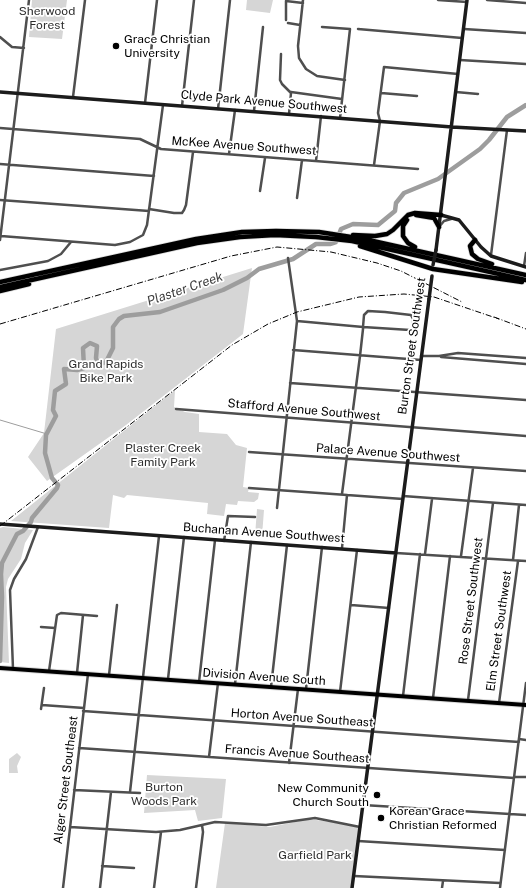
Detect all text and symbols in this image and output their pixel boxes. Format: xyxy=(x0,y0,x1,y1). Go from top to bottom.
park label: Sherwood Forest xyxy=(19,4,75,32)
place label: Grace Christian University xyxy=(124,32,210,60)
marker: Grace Christian University xyxy=(111,41,121,51)
street label: Clyde Park Avenue Southwest xyxy=(180,88,348,116)
street label: McKee Avenue Southwest xyxy=(171,134,317,158)
water label: Plaster Creek xyxy=(145,269,225,309)
street label: Burton Street Southwest xyxy=(395,276,429,416)
park label: Grand Rapids Bike Park xyxy=(69,357,143,385)
street label: Stafford Avenue Southwest xyxy=(227,396,381,424)
park label: Plaster Creek Family Park xyxy=(125,441,201,469)
street label: Palace Avenue Southwest xyxy=(315,441,461,465)
street label: Buchanan Avenue Southwest xyxy=(183,520,345,546)
street label: Rose Street Southwest xyxy=(456,537,486,665)
street label: Elm Street Southwest xyxy=(483,570,515,692)
street label: Division Avenue South xyxy=(202,666,326,688)
street label: Horton Avenue Southeast xyxy=(230,706,374,730)
street label: Alger Street Southeast xyxy=(51,715,81,845)
street label: Francis Avenue Southeast xyxy=(224,742,370,766)
park label: Burton Woods Park xyxy=(131,780,197,808)
place label: New Community Church South xyxy=(277,781,369,809)
marker: New Community Church South xyxy=(372,790,382,800)
place label: Korean Grace Christian Reformed xyxy=(389,804,497,832)
marker: Korean Grace Christian Reformed xyxy=(376,813,386,823)
park label: Garfield Park xyxy=(278,848,352,862)

